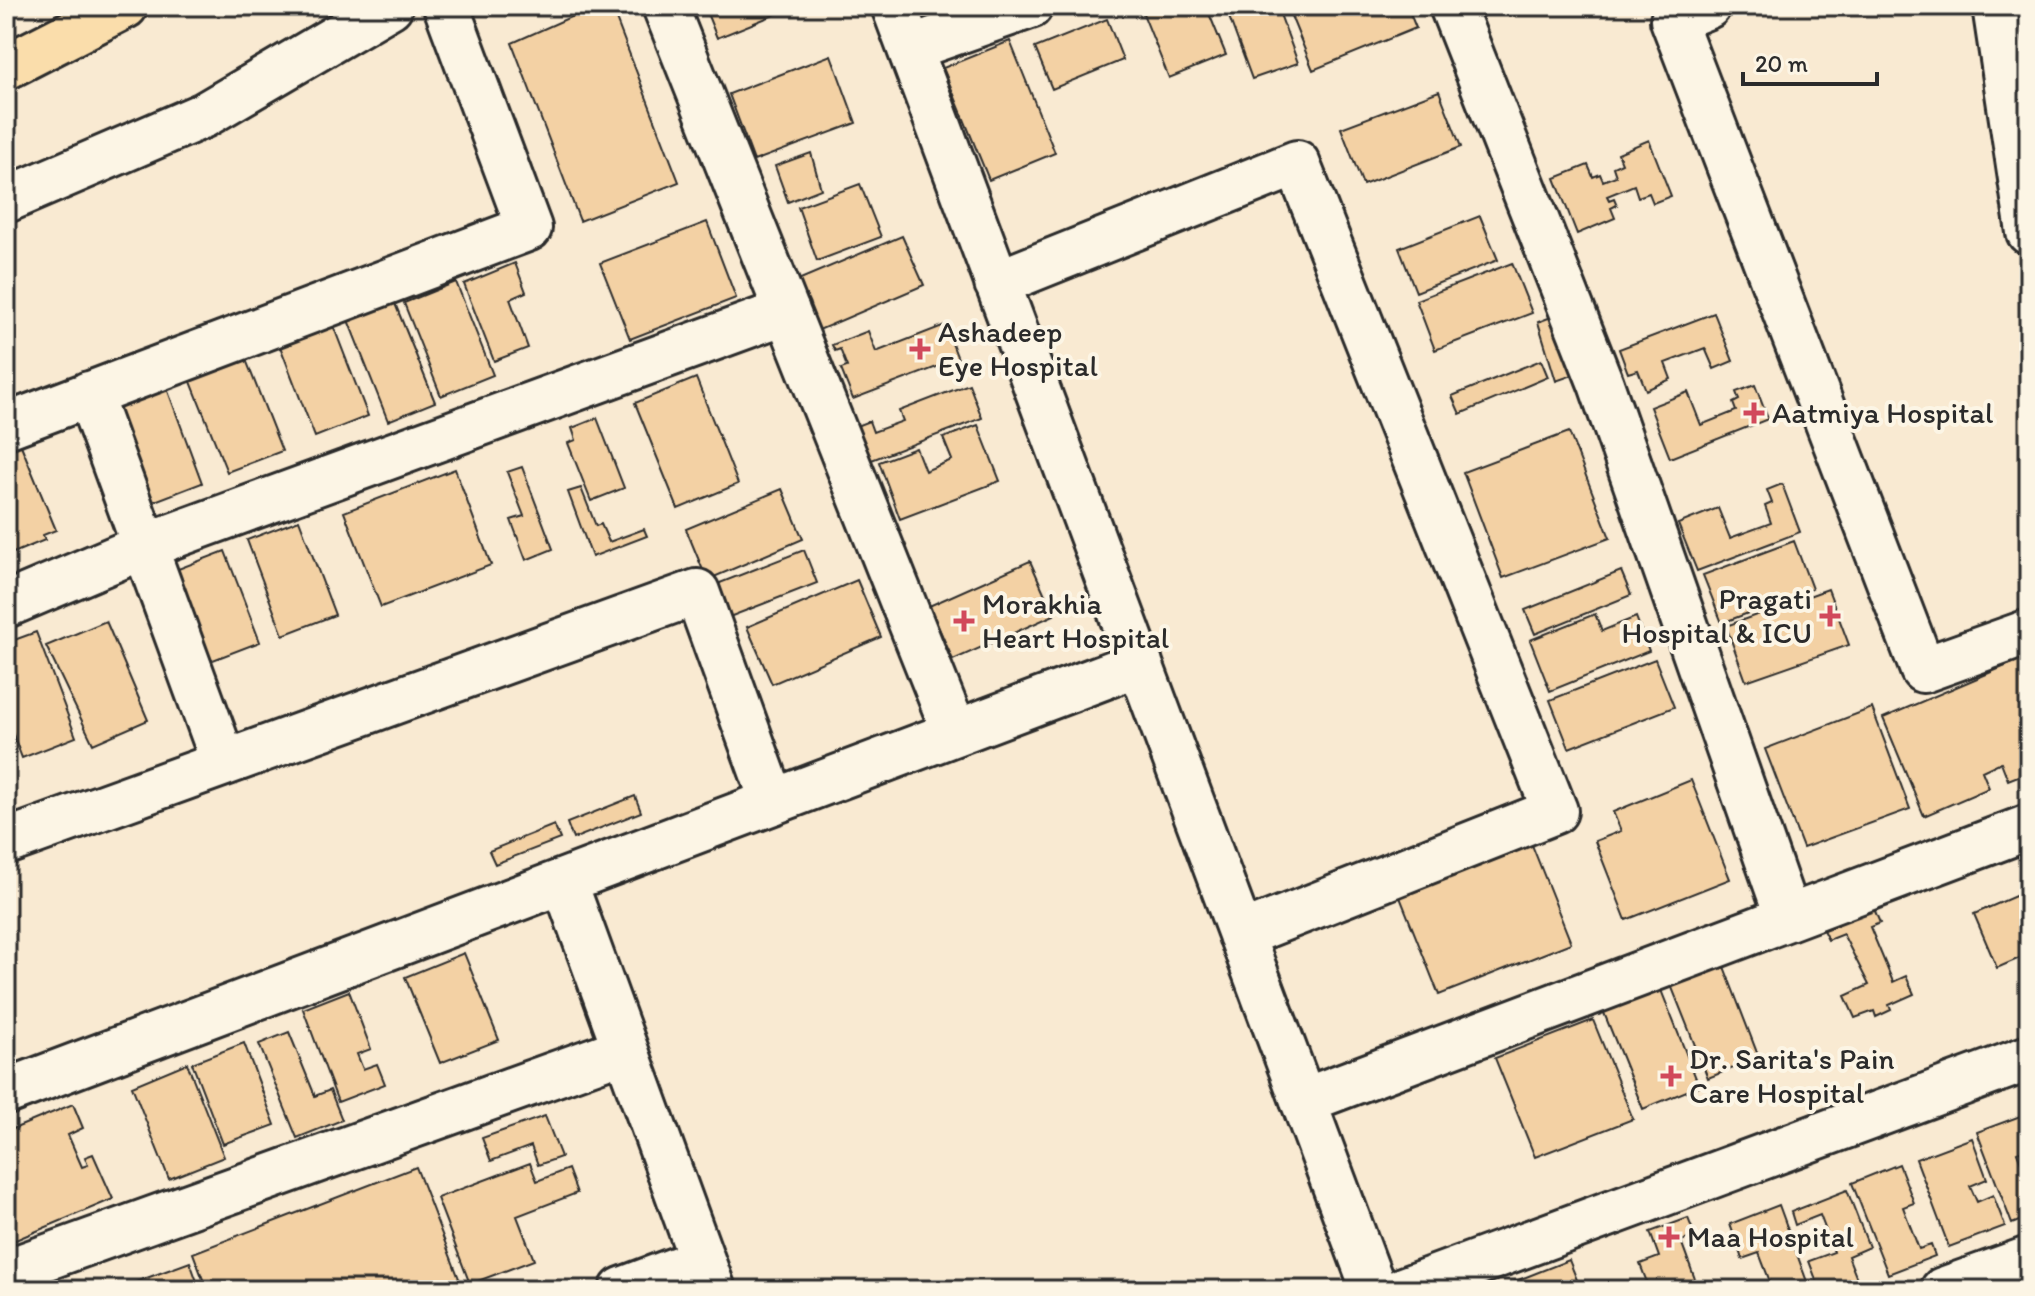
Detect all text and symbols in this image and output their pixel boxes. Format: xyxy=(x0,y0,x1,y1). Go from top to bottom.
scale bar xyxy=(1743,36,1877,86)
text: 20 m xyxy=(1755,49,1808,78)
place label: Ashadeep Eye Hospital xyxy=(938,313,1098,384)
marker: Ashadeep Eye Hospital xyxy=(909,338,931,360)
place label: Aatmiya Hospital xyxy=(1772,394,1994,431)
marker: Aatmiya Hospital xyxy=(1743,402,1765,424)
place label: Pragati Hospital & ICU xyxy=(1621,580,1812,651)
place label: Morakhia Heart Hospital xyxy=(982,585,1170,656)
marker: Pragati Hospital & ICU xyxy=(1819,605,1841,627)
marker: Morakhia Heart Hospital xyxy=(953,610,975,632)
place label: Dr. Sarita's Pain Care Hospital xyxy=(1689,1040,1894,1111)
marker: Dr. Sarita's Pain Care Hospital xyxy=(1660,1065,1682,1087)
place label: Maa Hospital xyxy=(1687,1218,1855,1255)
marker: Maa Hospital xyxy=(1658,1226,1680,1248)

